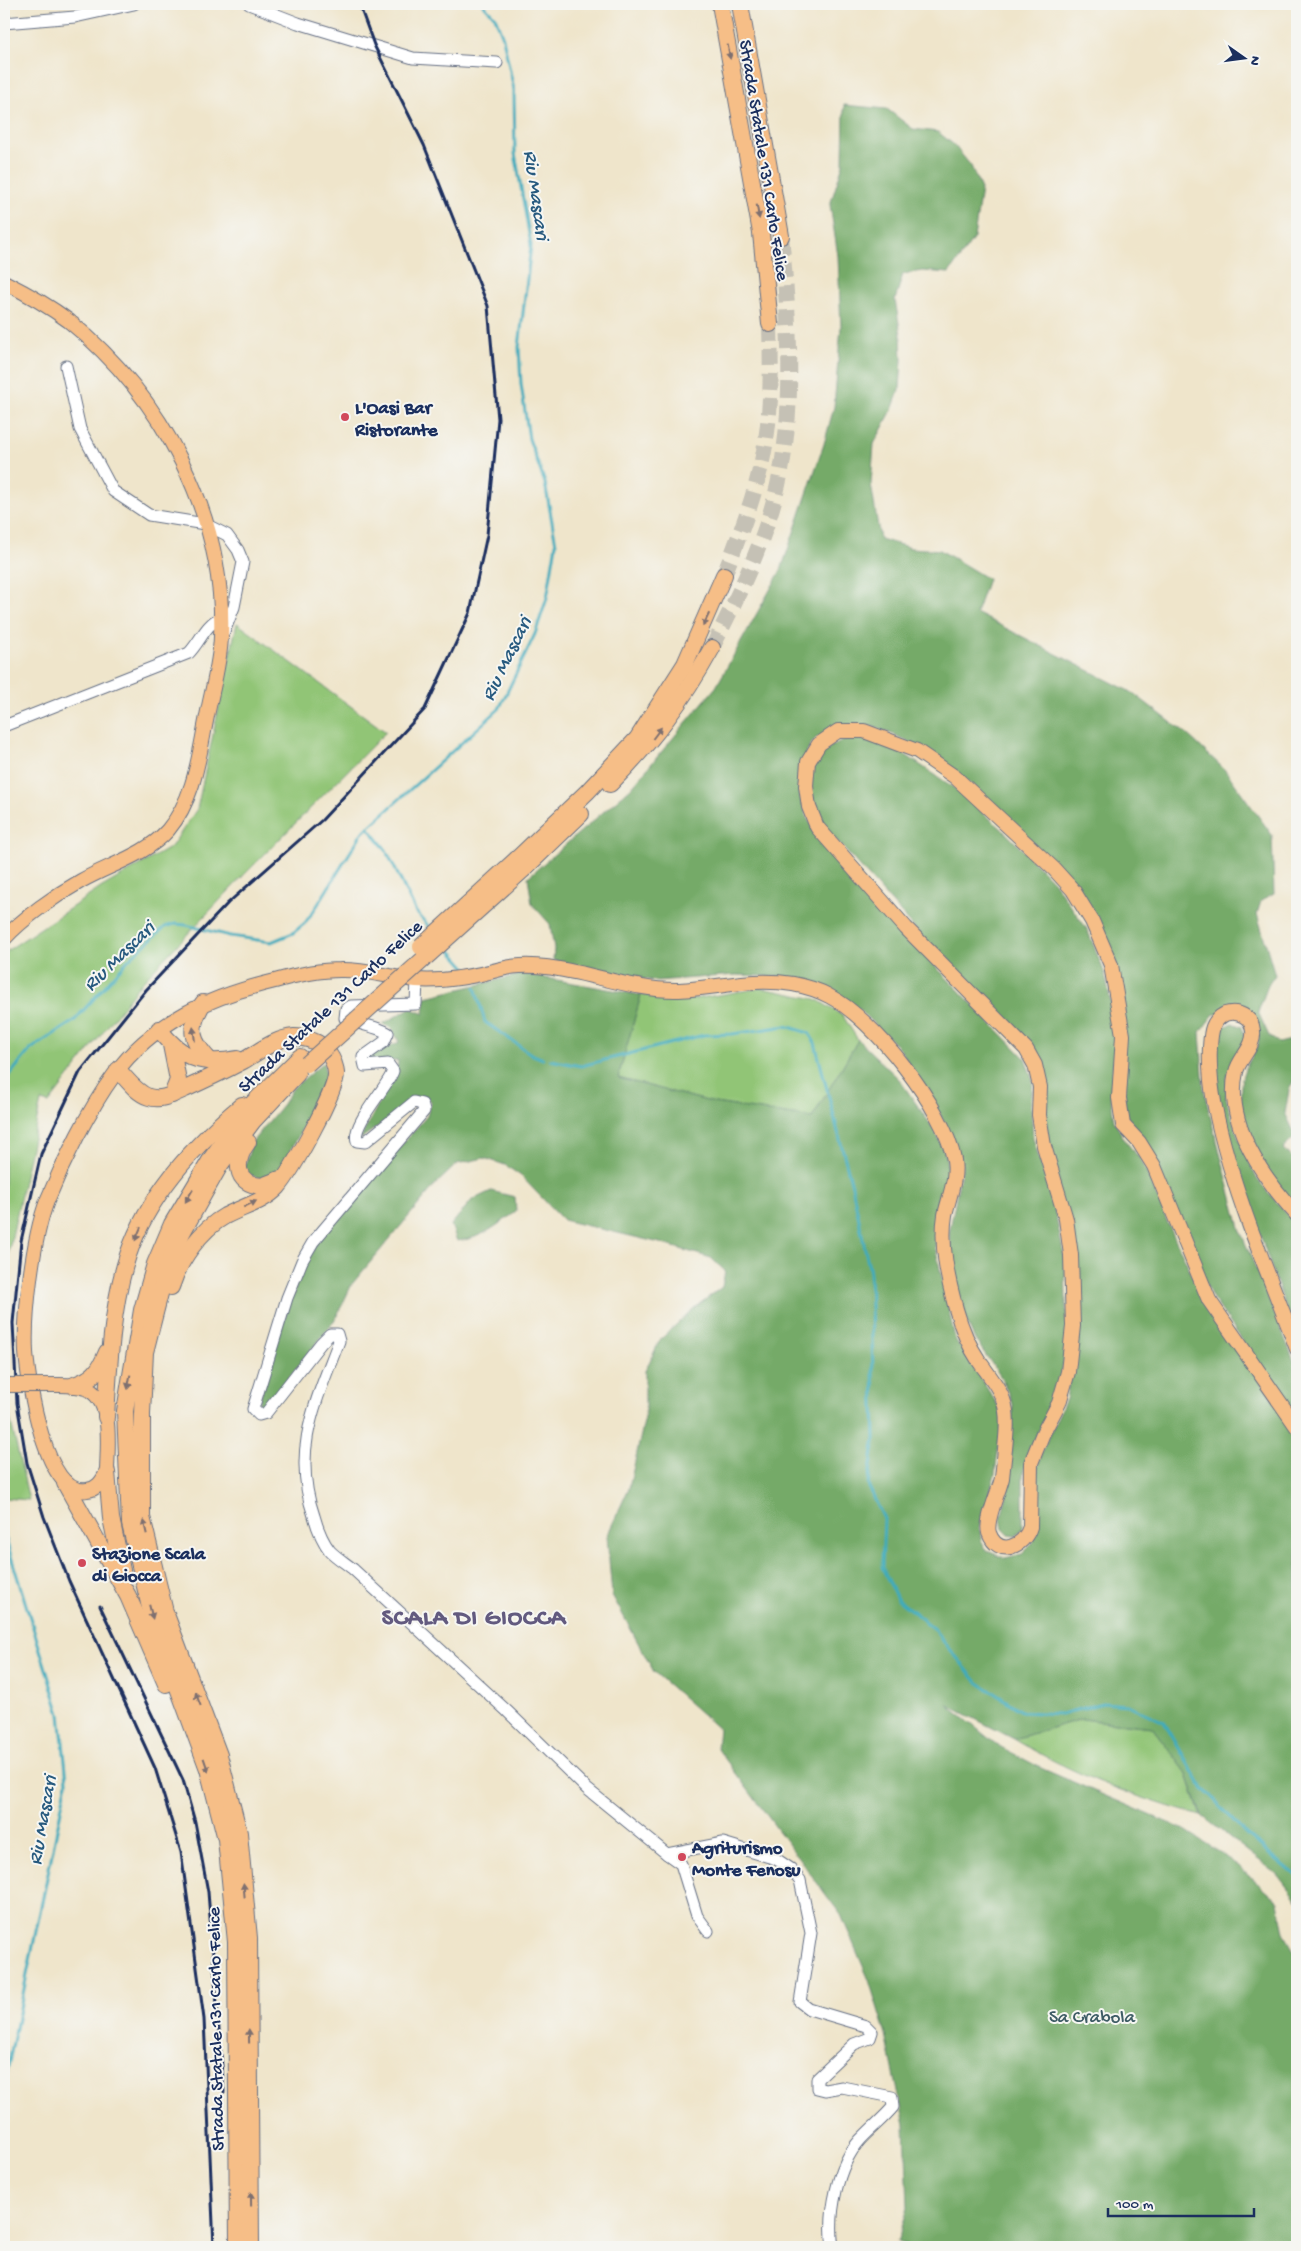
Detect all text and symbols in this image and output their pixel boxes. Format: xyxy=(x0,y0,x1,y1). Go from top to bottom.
north arrow xyxy=(1218,32,1268,82)
street label: Strada Statale 131 Carlo Felice xyxy=(732,38,793,283)
one-way arrow xyxy=(725,44,733,60)
text: N xyxy=(1245,54,1264,67)
water label: Riu Mascari xyxy=(517,149,553,245)
one-way arrow xyxy=(754,204,762,220)
place label: L'Oasi Bar Ristorante xyxy=(354,398,439,443)
marker: L'Oasi Bar Ristorante xyxy=(339,411,351,423)
water label: Riu Mascari xyxy=(478,611,540,705)
one-way arrow xyxy=(702,613,710,627)
one-way arrow xyxy=(652,726,662,740)
water label: Riu Mascari xyxy=(80,916,163,997)
street label: Strada Statale 131 Carlo Felice xyxy=(234,916,429,1099)
one-way arrow xyxy=(190,1025,198,1041)
one-way arrow xyxy=(185,1189,194,1202)
one-way arrow xyxy=(243,1200,257,1208)
one-way arrow xyxy=(133,1227,141,1241)
one-way arrow xyxy=(125,1375,133,1391)
one-way arrow xyxy=(141,1520,149,1535)
place label: Stazione Scala di Giocca xyxy=(92,1544,207,1589)
marker: Stazione Scala di Giocca xyxy=(76,1557,88,1569)
one-way arrow xyxy=(147,1604,155,1619)
district label: SCALA DI GIOCCA xyxy=(382,1605,567,1634)
one-way arrow xyxy=(193,1692,201,1706)
one-way arrow xyxy=(203,1757,211,1772)
water label: Riu Mascari xyxy=(25,1771,64,1867)
place label: Agriturismo Monte Fenosu xyxy=(691,1838,801,1883)
marker: Agriturismo Monte Fenosu xyxy=(676,1851,688,1863)
one-way arrow xyxy=(240,1881,248,1897)
street label: Strada Statale 131 Carlo Felice xyxy=(204,1907,231,2151)
park label: Sa Crabola xyxy=(1049,2007,1136,2030)
one-way arrow xyxy=(245,2028,253,2044)
scale bar xyxy=(1108,2186,1255,2218)
one-way arrow xyxy=(247,2190,255,2206)
text: 100 m xyxy=(1115,2196,1154,2214)

